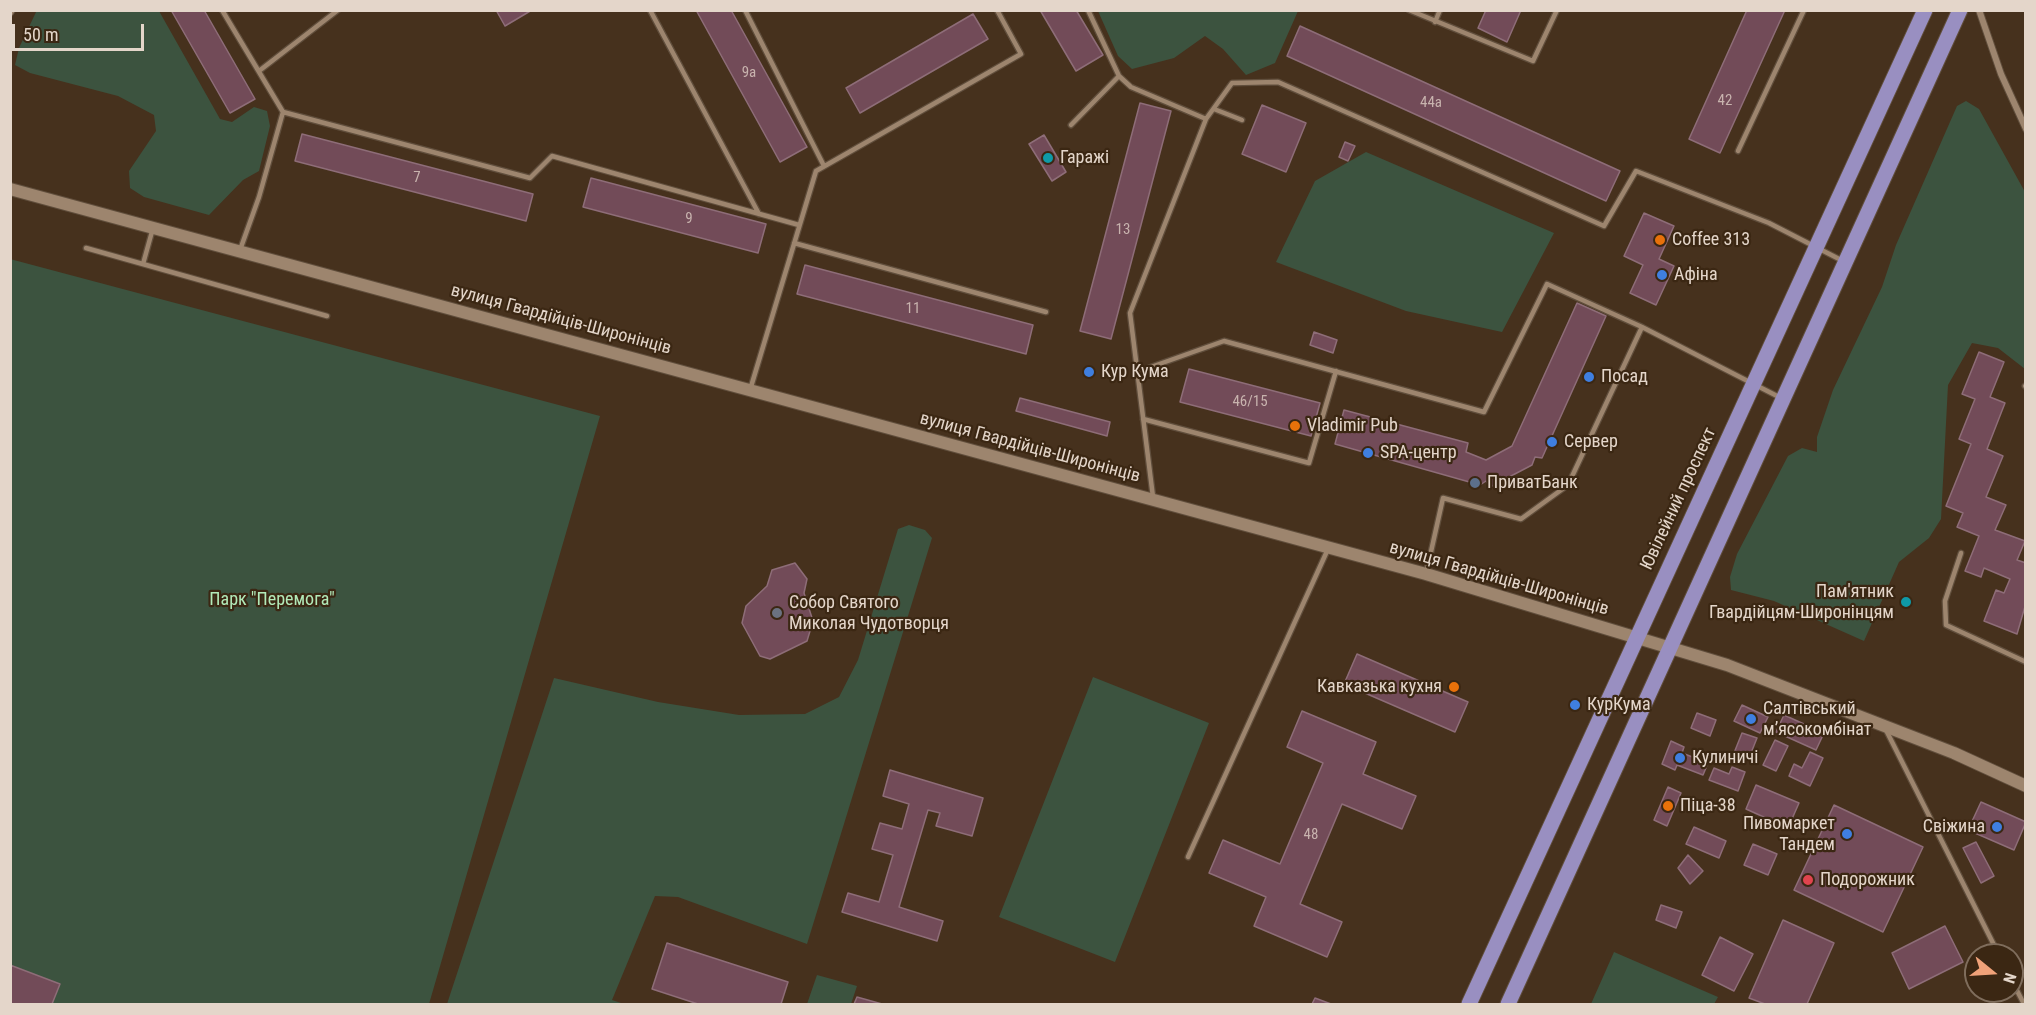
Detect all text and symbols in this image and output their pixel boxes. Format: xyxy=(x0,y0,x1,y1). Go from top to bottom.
scale bar xyxy=(15,12,147,50)
text: 50 m xyxy=(23,24,58,45)
house number: 9а xyxy=(742,64,756,82)
house number: 42 xyxy=(1718,92,1732,110)
house number: 44а xyxy=(1420,94,1442,112)
place label: Гаражі xyxy=(1060,147,1109,169)
marker: Гаражі xyxy=(1041,151,1055,165)
house number: 7 xyxy=(413,169,421,187)
house number: 9 xyxy=(685,210,693,228)
house number: 13 xyxy=(1116,221,1130,239)
place label: Coffee 313 xyxy=(1672,229,1750,251)
marker: Coffee 313 xyxy=(1653,233,1667,247)
place label: Афіна xyxy=(1674,264,1718,286)
marker: Афіна xyxy=(1655,268,1669,282)
street label: вулиця Гвардійців-Широнінців xyxy=(448,280,674,360)
house number: 11 xyxy=(906,300,920,318)
place label: Кур Кума xyxy=(1101,361,1169,383)
marker: Кур Кума xyxy=(1082,365,1096,379)
place label: Посад xyxy=(1601,366,1648,388)
marker: Посад xyxy=(1582,370,1596,384)
house number: 46/15 xyxy=(1232,393,1268,411)
street label: вулиця Гвардійців-Широнінців xyxy=(917,408,1143,488)
place label: Vladimir Pub xyxy=(1307,415,1398,437)
marker: Vladimir Pub xyxy=(1288,419,1302,433)
street label: Ювілейний проспект xyxy=(1637,424,1721,574)
place label: Сервер xyxy=(1564,431,1618,453)
marker: Сервер xyxy=(1545,435,1559,449)
place label: SPA-центр xyxy=(1380,442,1457,464)
marker: SPA-центр xyxy=(1361,446,1375,460)
place label: ПриватБанк xyxy=(1487,472,1578,494)
marker: ПриватБанк xyxy=(1468,476,1482,490)
street label: вулиця Гвардійців-Широнінців xyxy=(1387,537,1611,621)
place label: Пам'ятник Гвардійцям-Широнінцям xyxy=(1709,581,1894,624)
park label: Парк "Перемога" xyxy=(209,589,335,611)
place label: Собор Святого Миколая Чудотворця xyxy=(789,592,949,634)
marker: Пам'ятник Гвардійцям-Широнінцям xyxy=(1899,595,1913,609)
marker: Собор Святого Миколая Чудотворця xyxy=(770,606,784,620)
place label: Кавказька кухня xyxy=(1317,676,1442,698)
marker: Кавказька кухня xyxy=(1447,680,1461,694)
place label: КурКума xyxy=(1587,694,1651,716)
marker: КурКума xyxy=(1568,698,1582,712)
place label: Салтівський мʼясокомбінат xyxy=(1763,698,1871,740)
marker: Салтівський мʼясокомбінат xyxy=(1744,712,1758,726)
place label: Кулиничі xyxy=(1692,747,1758,769)
marker: Кулиничі xyxy=(1673,751,1687,765)
place label: Піца-38 xyxy=(1680,795,1736,817)
marker: Піца-38 xyxy=(1661,799,1675,813)
place label: Пивомаркет Тандем xyxy=(1743,813,1835,856)
place label: Свіжина xyxy=(1923,816,1985,838)
marker: Свіжина xyxy=(1990,820,2004,834)
house number: 48 xyxy=(1304,826,1318,844)
marker: Пивомаркет Тандем xyxy=(1840,827,1854,841)
place label: Подорожник xyxy=(1820,869,1915,891)
marker: Подорожник xyxy=(1801,873,1815,887)
north arrow xyxy=(1964,943,2024,1003)
text: N xyxy=(1999,970,2020,986)

